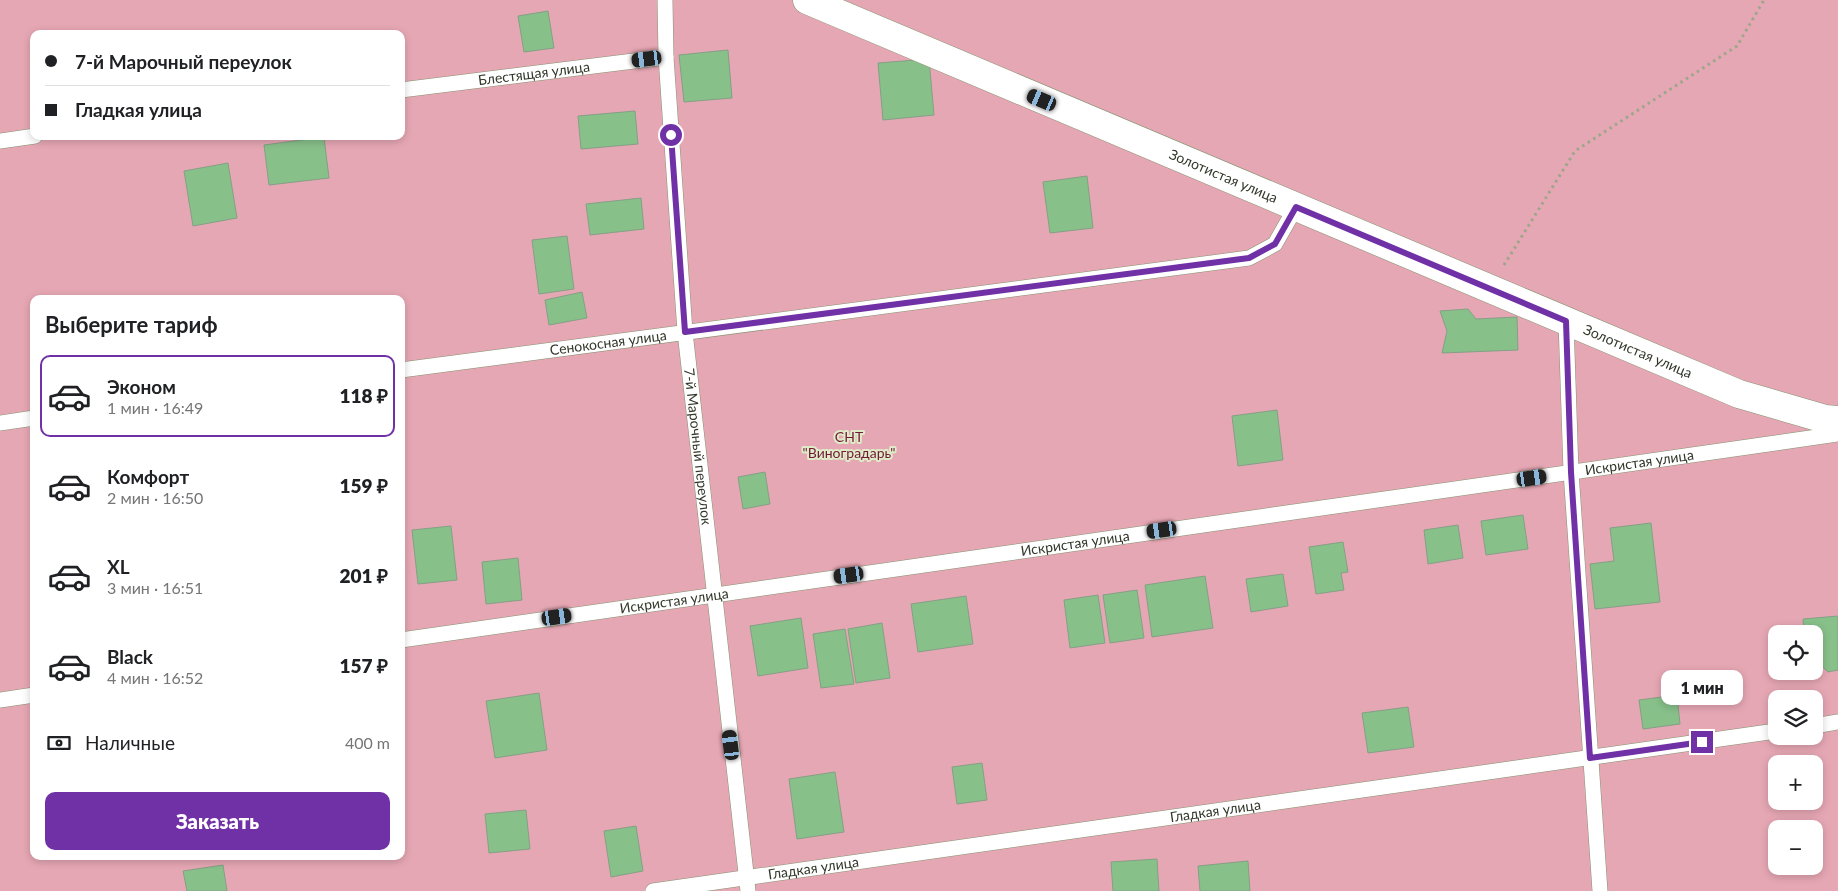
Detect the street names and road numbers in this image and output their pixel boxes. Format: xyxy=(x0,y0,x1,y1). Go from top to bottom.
street label: Блестящая улица xyxy=(477,58,591,88)
street label: Золотистая улица xyxy=(1167,145,1280,206)
street label: Золотистая улица xyxy=(1581,320,1695,381)
street label: Сенокосная улица xyxy=(549,326,668,358)
street label: 7-й Марочный переулок xyxy=(681,367,716,527)
street label: Искристая улица xyxy=(1584,446,1695,478)
street label: Искристая улица xyxy=(1019,527,1131,559)
street label: Искристая улица xyxy=(619,584,730,617)
street label: Гладкая улица xyxy=(1169,796,1262,825)
street label: Гладкая улица xyxy=(767,853,860,883)

